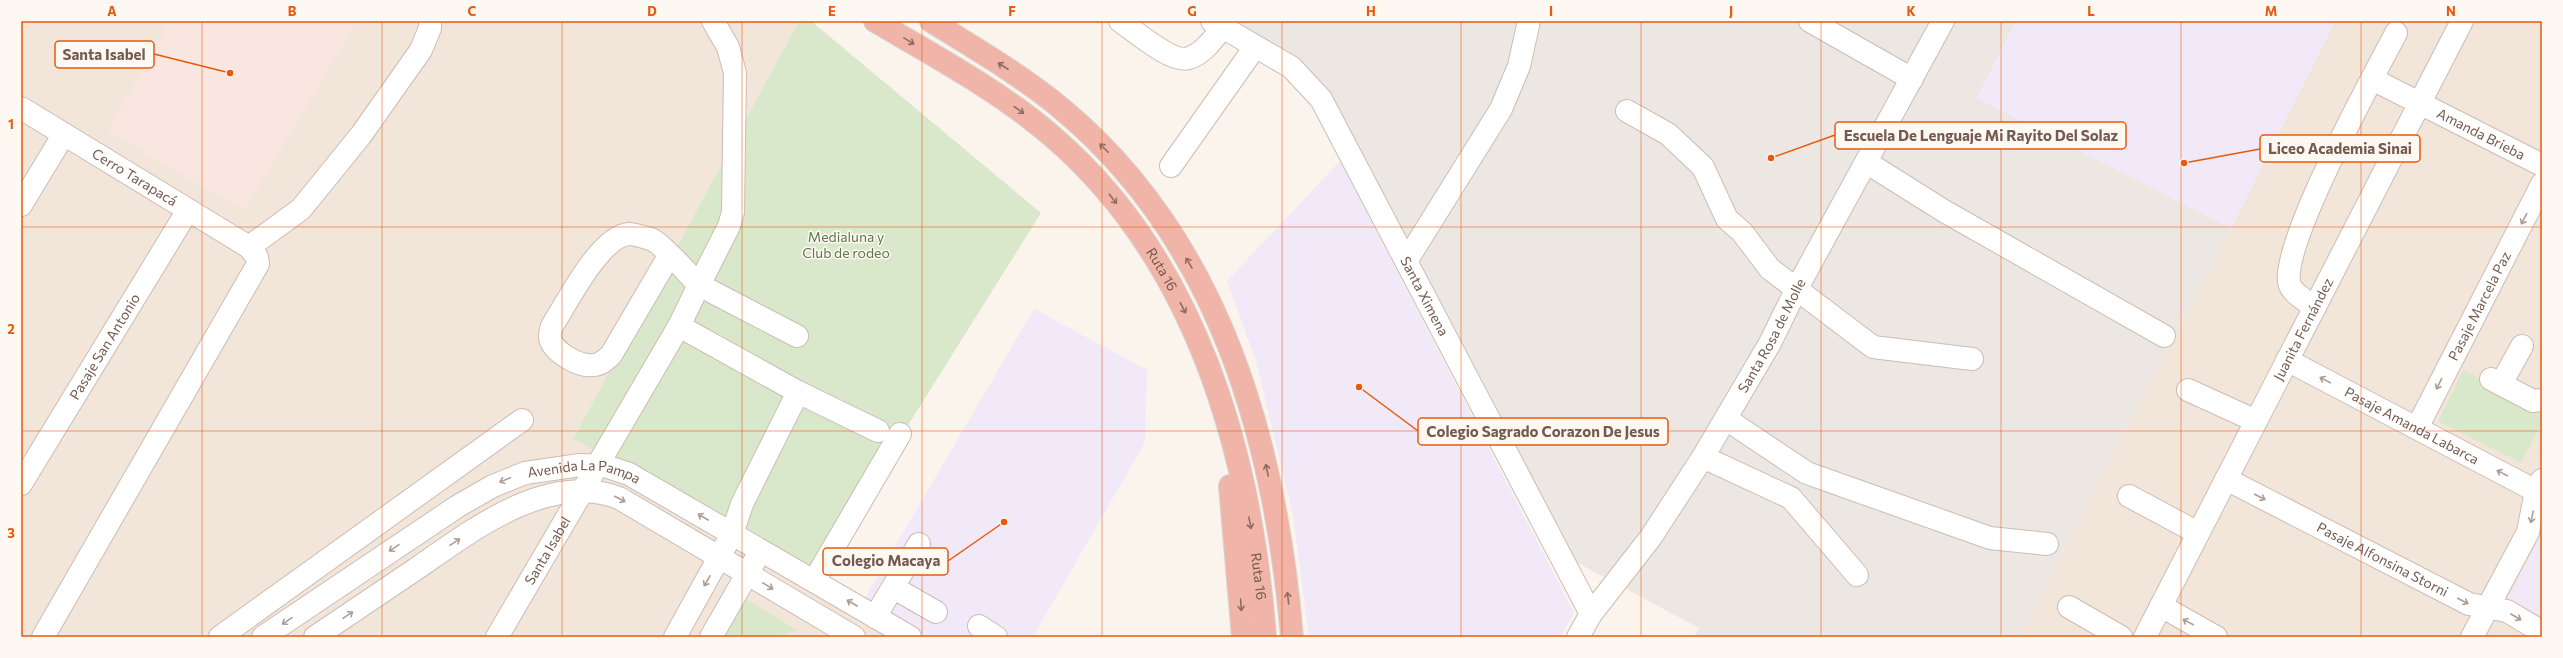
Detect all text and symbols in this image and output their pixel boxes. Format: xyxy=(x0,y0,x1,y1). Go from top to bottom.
text: A xyxy=(107,3,117,19)
text: B xyxy=(288,3,297,19)
text: C xyxy=(468,3,477,19)
text: D xyxy=(647,3,657,19)
text: E xyxy=(828,3,836,19)
text: F xyxy=(1008,3,1016,19)
text: G xyxy=(1187,3,1197,19)
text: H xyxy=(1366,3,1376,19)
text: I xyxy=(1549,3,1553,19)
text: J xyxy=(1729,3,1733,19)
text: K xyxy=(1906,3,1916,19)
text: L xyxy=(2087,3,2095,19)
text: M xyxy=(2265,3,2277,19)
text: N xyxy=(2446,3,2456,19)
one-way arrow xyxy=(903,38,915,46)
callout: Santa Isabel xyxy=(55,41,154,68)
text: Santa Isabel xyxy=(62,45,146,63)
one-way arrow xyxy=(997,61,1009,69)
street label: Amanda Brieba xyxy=(2434,104,2528,163)
one-way arrow xyxy=(1013,106,1024,114)
text: 1 xyxy=(8,116,14,132)
callout: Escuela De Lenguaje Mi Rayito Del Solaz xyxy=(1835,122,2126,149)
text: Escuela De Lenguaje Mi Rayito Del Solaz xyxy=(1844,126,2119,144)
callout: Liceo Academia Sinai xyxy=(2260,135,2420,162)
text: Liceo Academia Sinai xyxy=(2268,139,2412,157)
one-way arrow xyxy=(1099,143,1108,153)
street label: Cerro Tarapacá xyxy=(89,144,181,209)
one-way arrow xyxy=(1109,194,1117,205)
one-way arrow xyxy=(2520,213,2527,225)
park label: Medialuna y Club de rodeo xyxy=(802,228,890,261)
street label: Ruta 16 xyxy=(1143,244,1182,294)
street label: Pasaje Marcela Paz xyxy=(2444,248,2514,363)
street label: Santa Ximena xyxy=(1397,253,1453,339)
one-way arrow xyxy=(1185,257,1193,269)
street label: Santa Rosa de Molle xyxy=(1734,275,1809,396)
street label: Juanita Fernández xyxy=(2269,275,2336,383)
street label: Pasaje San Antonio xyxy=(65,290,143,403)
one-way arrow xyxy=(1180,302,1187,314)
text: 2 xyxy=(7,321,15,337)
one-way arrow xyxy=(2319,376,2331,383)
one-way arrow xyxy=(2435,378,2442,390)
street label: Pasaje Amanda Labarca xyxy=(2342,383,2482,468)
callout: Colegio Sagrado Corazon De Jesus xyxy=(1418,418,1668,445)
text: Colegio Sagrado Corazon De Jesus xyxy=(1426,422,1660,440)
street label: Avenida La Pampa xyxy=(526,456,644,487)
one-way arrow xyxy=(1263,464,1271,477)
one-way arrow xyxy=(2496,468,2508,476)
one-way arrow xyxy=(499,477,511,485)
one-way arrow xyxy=(2254,493,2266,501)
one-way arrow xyxy=(613,496,625,504)
one-way arrow xyxy=(2528,510,2536,523)
one-way arrow xyxy=(697,512,709,520)
street label: Santa Isabel xyxy=(520,513,574,588)
one-way arrow xyxy=(1246,516,1254,529)
street label: Pasaje Alfonsina Storni xyxy=(2314,518,2451,600)
text: 3 xyxy=(7,525,15,541)
one-way arrow xyxy=(450,538,461,546)
one-way arrow xyxy=(389,544,400,552)
callout: Colegio Macaya xyxy=(823,548,948,575)
text: Colegio Macaya xyxy=(832,551,940,569)
street label: Ruta 16 xyxy=(1248,551,1271,601)
one-way arrow xyxy=(703,575,711,587)
one-way arrow xyxy=(762,583,774,591)
one-way arrow xyxy=(1284,592,1292,605)
one-way arrow xyxy=(1237,598,1244,611)
one-way arrow xyxy=(2457,598,2469,605)
one-way arrow xyxy=(846,599,858,607)
one-way arrow xyxy=(342,611,353,619)
one-way arrow xyxy=(2509,613,2521,621)
one-way arrow xyxy=(281,617,292,625)
one-way arrow xyxy=(2182,618,2194,626)

